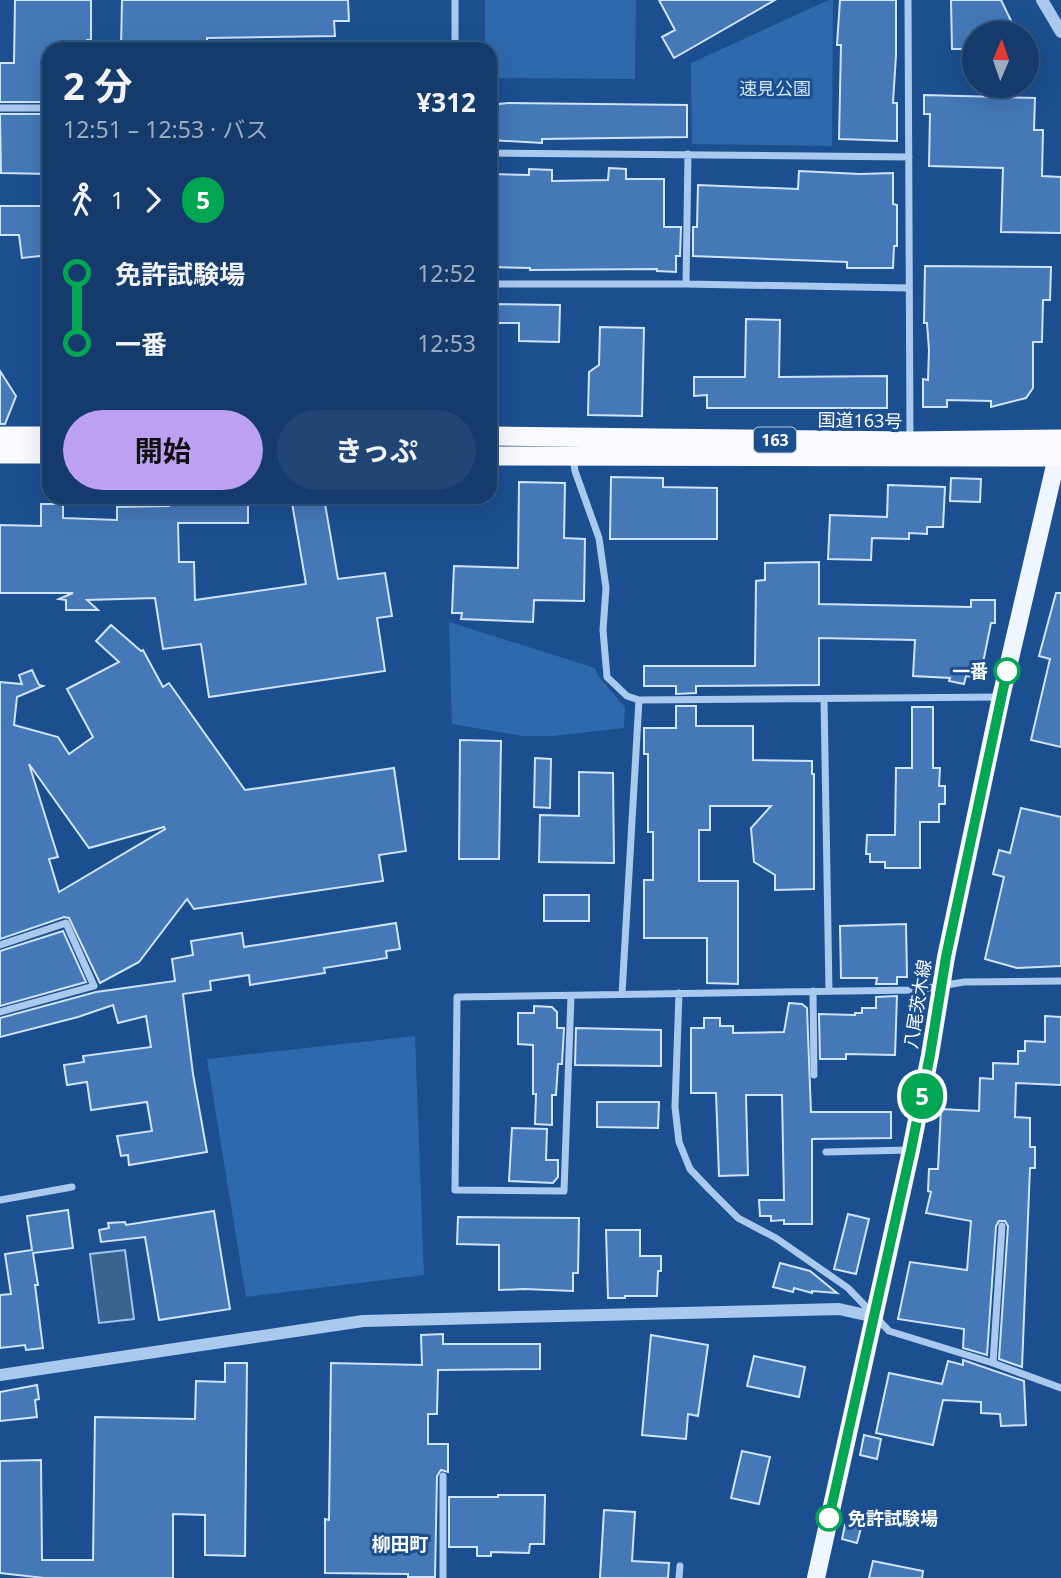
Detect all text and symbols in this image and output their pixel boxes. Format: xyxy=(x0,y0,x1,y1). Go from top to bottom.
north arrow xyxy=(962,21,1040,98)
map controls xyxy=(962,21,1039,98)
text: 2 分 xyxy=(63,59,133,111)
park label: 速見公園 xyxy=(739,76,811,100)
text: ¥312 xyxy=(417,84,476,120)
text: 12:51 – 12:53 · バス xyxy=(63,113,268,145)
icon: walk xyxy=(63,181,101,219)
icon: forward xyxy=(134,181,172,219)
text: 5 xyxy=(196,183,210,216)
text: 1 xyxy=(111,184,124,216)
text: 免許試験場 xyxy=(115,256,245,292)
text: 12:52 xyxy=(417,257,476,289)
text: 一番 xyxy=(115,326,167,362)
text: 12:53 xyxy=(417,327,476,359)
street label: 国道163号 xyxy=(817,407,903,433)
button: 開始 xyxy=(63,410,263,490)
button: きっぷ xyxy=(277,410,476,490)
road number: 163 xyxy=(754,428,796,452)
marker: 一番 xyxy=(994,658,1020,684)
place label: 一番 xyxy=(952,659,988,683)
street label: 八尾茨木線 xyxy=(898,958,936,1050)
line badge: 5 xyxy=(899,1073,945,1119)
text: 5 xyxy=(915,1079,929,1112)
marker: 免許試験場 xyxy=(816,1505,842,1531)
place label: 免許試験場 xyxy=(848,1506,938,1530)
district label: 柳田町 xyxy=(371,1531,429,1557)

